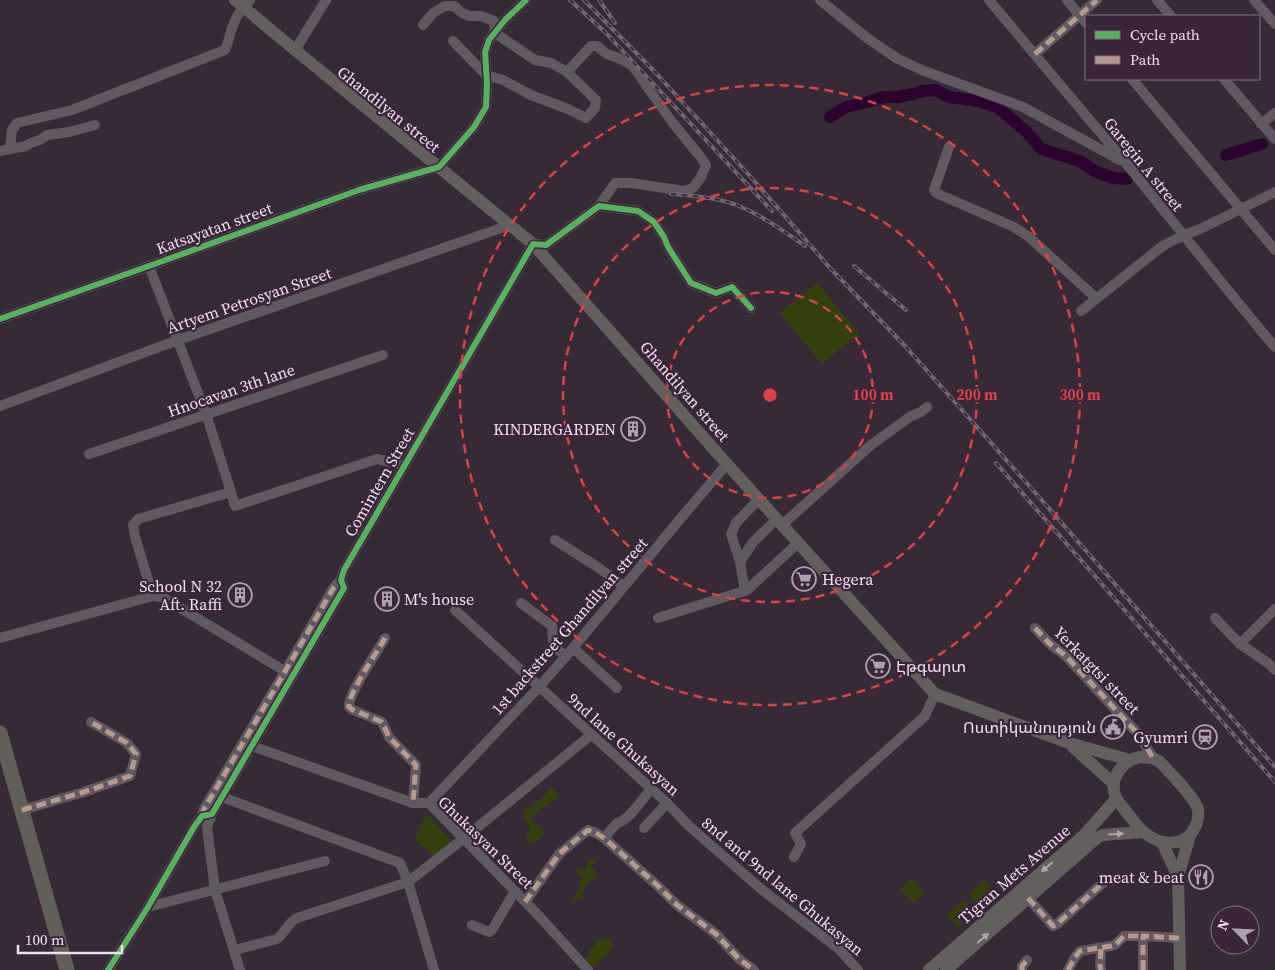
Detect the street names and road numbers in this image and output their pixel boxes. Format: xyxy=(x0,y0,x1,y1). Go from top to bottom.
street label: Ghandilyan street xyxy=(333,61,446,158)
street label: Garegin A street xyxy=(1099,112,1189,216)
street label: Katsayatan street xyxy=(153,197,276,259)
street label: Artyem Petrosyan Street xyxy=(164,261,335,339)
street label: Ghandilyan street xyxy=(635,336,735,447)
street label: Hnocavan 3th lane xyxy=(164,358,298,422)
street label: Comintern Street xyxy=(339,423,420,541)
street label: 1st backstreet Ghandilyan street xyxy=(486,532,653,719)
street label: Yerkatgtsi street xyxy=(1049,621,1145,719)
street label: 9nd lane Ghukasyan xyxy=(563,688,685,801)
street label: Ghukasyan Street xyxy=(434,791,539,894)
street label: 8nd and 9nd lane Ghukasyan xyxy=(697,812,869,961)
street label: Tigran Mets Avenue xyxy=(953,819,1075,929)

